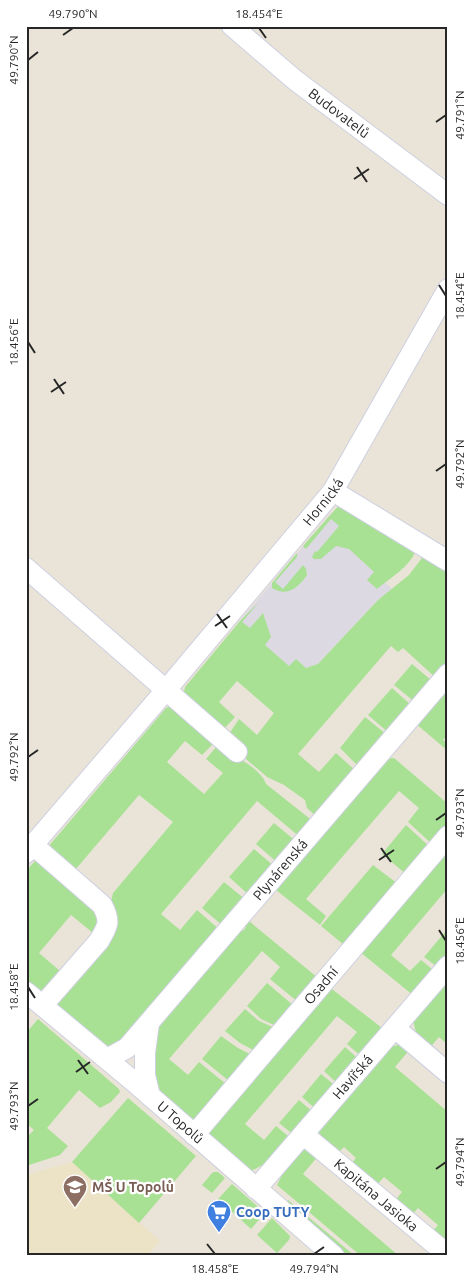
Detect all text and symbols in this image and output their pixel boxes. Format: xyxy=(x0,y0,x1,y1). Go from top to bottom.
text: 49.790°N xyxy=(48,7,98,20)
text: 18.454°E xyxy=(235,7,283,20)
text: 49.790°N xyxy=(7,35,20,85)
street label: Budovatelů xyxy=(305,85,373,141)
text: 49.791°N xyxy=(453,90,466,140)
text: 18.454°E xyxy=(453,272,466,320)
text: 18.456°E xyxy=(7,318,20,366)
text: 49.792°N xyxy=(453,439,466,489)
street label: Hornická xyxy=(300,476,346,529)
text: 49.792°N xyxy=(7,732,20,782)
text: 49.793°N xyxy=(453,788,466,838)
street label: Plynárenská xyxy=(250,836,311,903)
text: 18.456°E xyxy=(453,917,466,965)
text: 18.458°E xyxy=(7,963,20,1011)
street label: Osadní xyxy=(301,963,342,1007)
street label: Havířská xyxy=(329,1052,376,1102)
text: 49.793°N xyxy=(7,1081,20,1131)
street label: U Topolů xyxy=(154,1098,207,1147)
text: 49.794°N xyxy=(453,1137,466,1187)
street label: Kapitána Jasioka xyxy=(331,1156,421,1235)
school or university icon: MŠ U Topolů xyxy=(62,1174,88,1208)
place label: MŠ U Topolů xyxy=(92,1178,174,1195)
supermarket icon: Coop TUTY xyxy=(206,1199,232,1233)
place label: Coop TUTY xyxy=(236,1204,309,1220)
text: 18.458°E xyxy=(191,1262,239,1275)
text: 49.794°N xyxy=(289,1262,339,1275)

